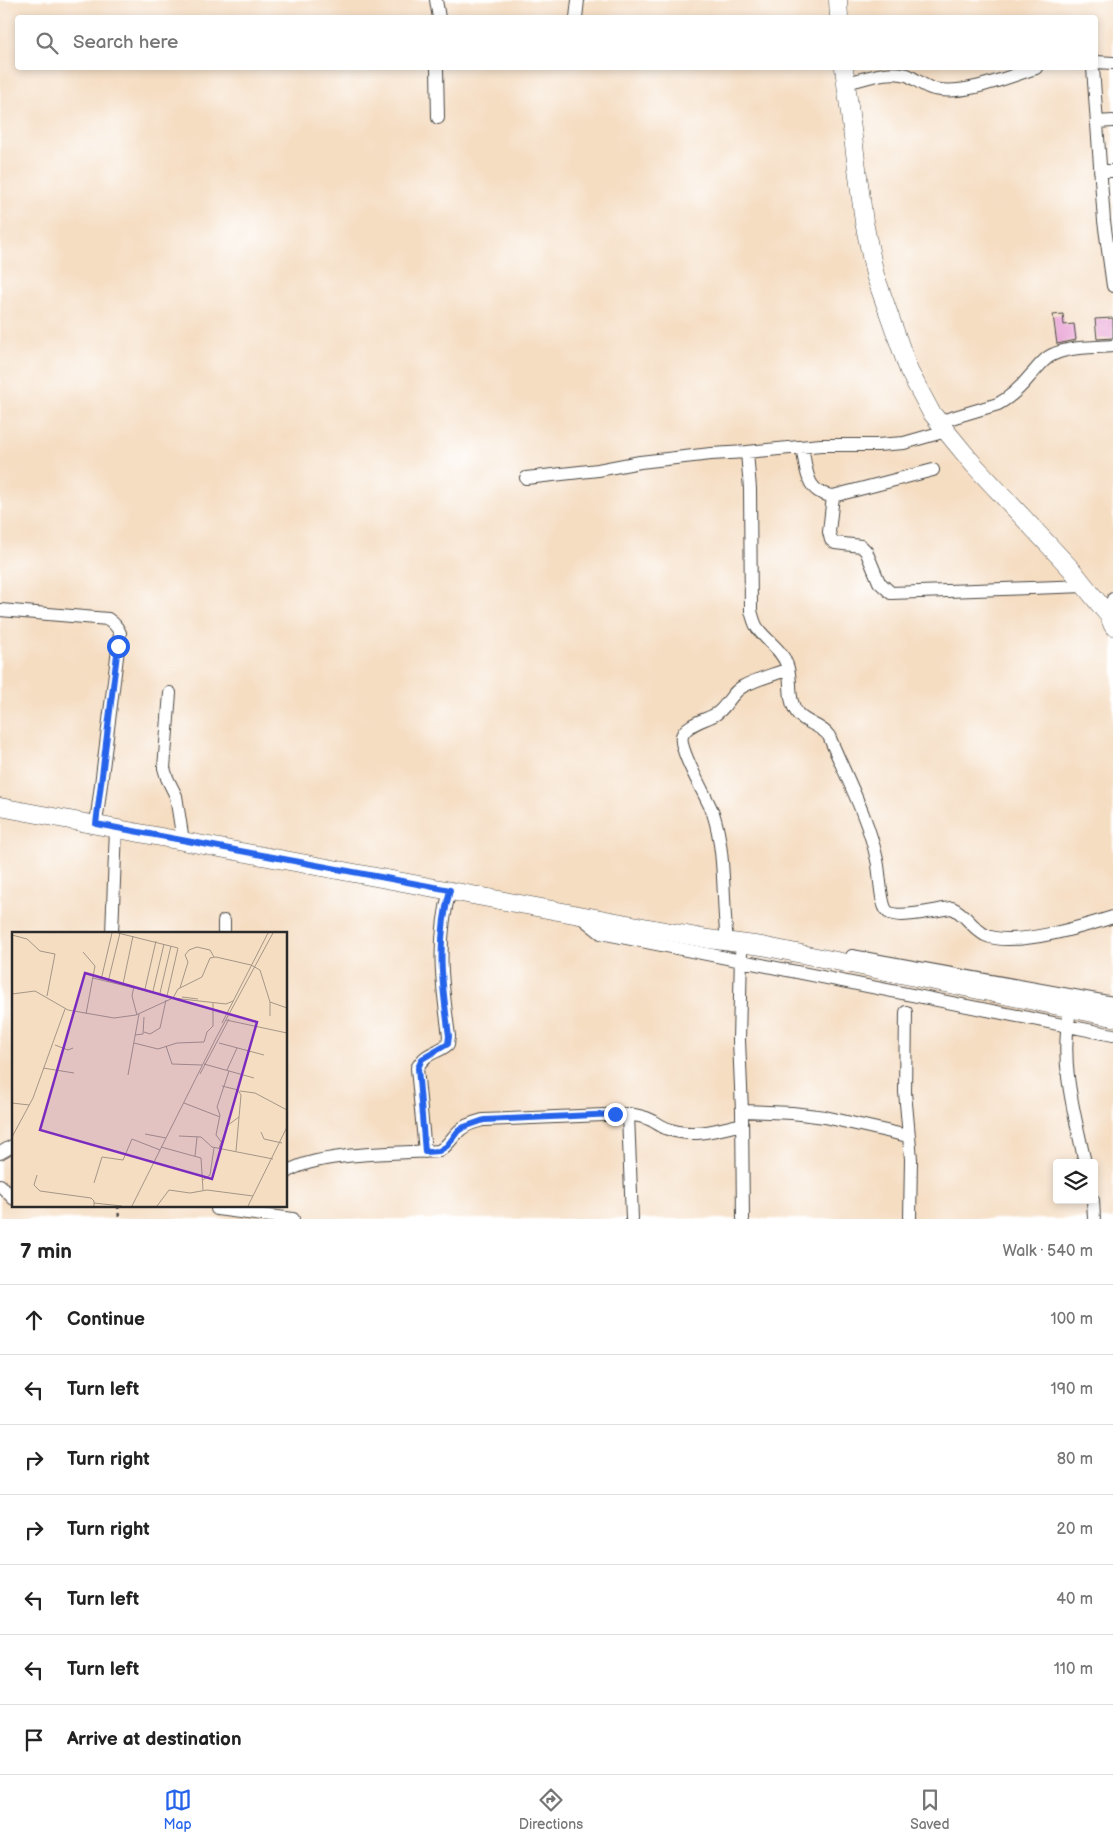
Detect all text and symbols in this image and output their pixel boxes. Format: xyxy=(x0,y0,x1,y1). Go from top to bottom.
search box xyxy=(15,15,1098,70)
icon: search xyxy=(33,29,61,57)
text: Search here xyxy=(73,31,178,54)
route start xyxy=(107,635,130,658)
inset map xyxy=(12,932,288,1206)
route end xyxy=(604,1103,627,1126)
map controls xyxy=(1053,1159,1098,1204)
button: layers xyxy=(1053,1159,1098,1204)
text: 7 min xyxy=(20,1239,72,1264)
text: Walk · 540 m xyxy=(1003,1242,1093,1261)
icon: ahead xyxy=(20,1306,48,1334)
text: Continue xyxy=(67,1308,145,1331)
text: 100 m xyxy=(1050,1310,1093,1329)
icon: left xyxy=(20,1376,48,1404)
text: Turn left xyxy=(67,1378,139,1401)
text: 190 m xyxy=(1051,1380,1093,1399)
icon: right xyxy=(20,1446,48,1474)
text: Turn right xyxy=(67,1448,150,1471)
text: 80 m xyxy=(1057,1450,1093,1469)
icon: right xyxy=(20,1516,48,1544)
text: Turn right xyxy=(67,1518,150,1541)
text: 20 m xyxy=(1057,1520,1093,1539)
icon: left xyxy=(20,1586,48,1614)
text: Turn left xyxy=(67,1588,139,1611)
text: 40 m xyxy=(1056,1590,1093,1609)
icon: left xyxy=(20,1656,48,1684)
text: Turn left xyxy=(67,1658,139,1681)
text: 110 m xyxy=(1054,1660,1093,1679)
icon: arrive xyxy=(20,1726,48,1754)
text: Arrive at destination xyxy=(67,1728,242,1751)
tab: Map xyxy=(164,1786,192,1833)
tab: Directions xyxy=(519,1786,583,1833)
tab: Saved xyxy=(910,1786,949,1833)

